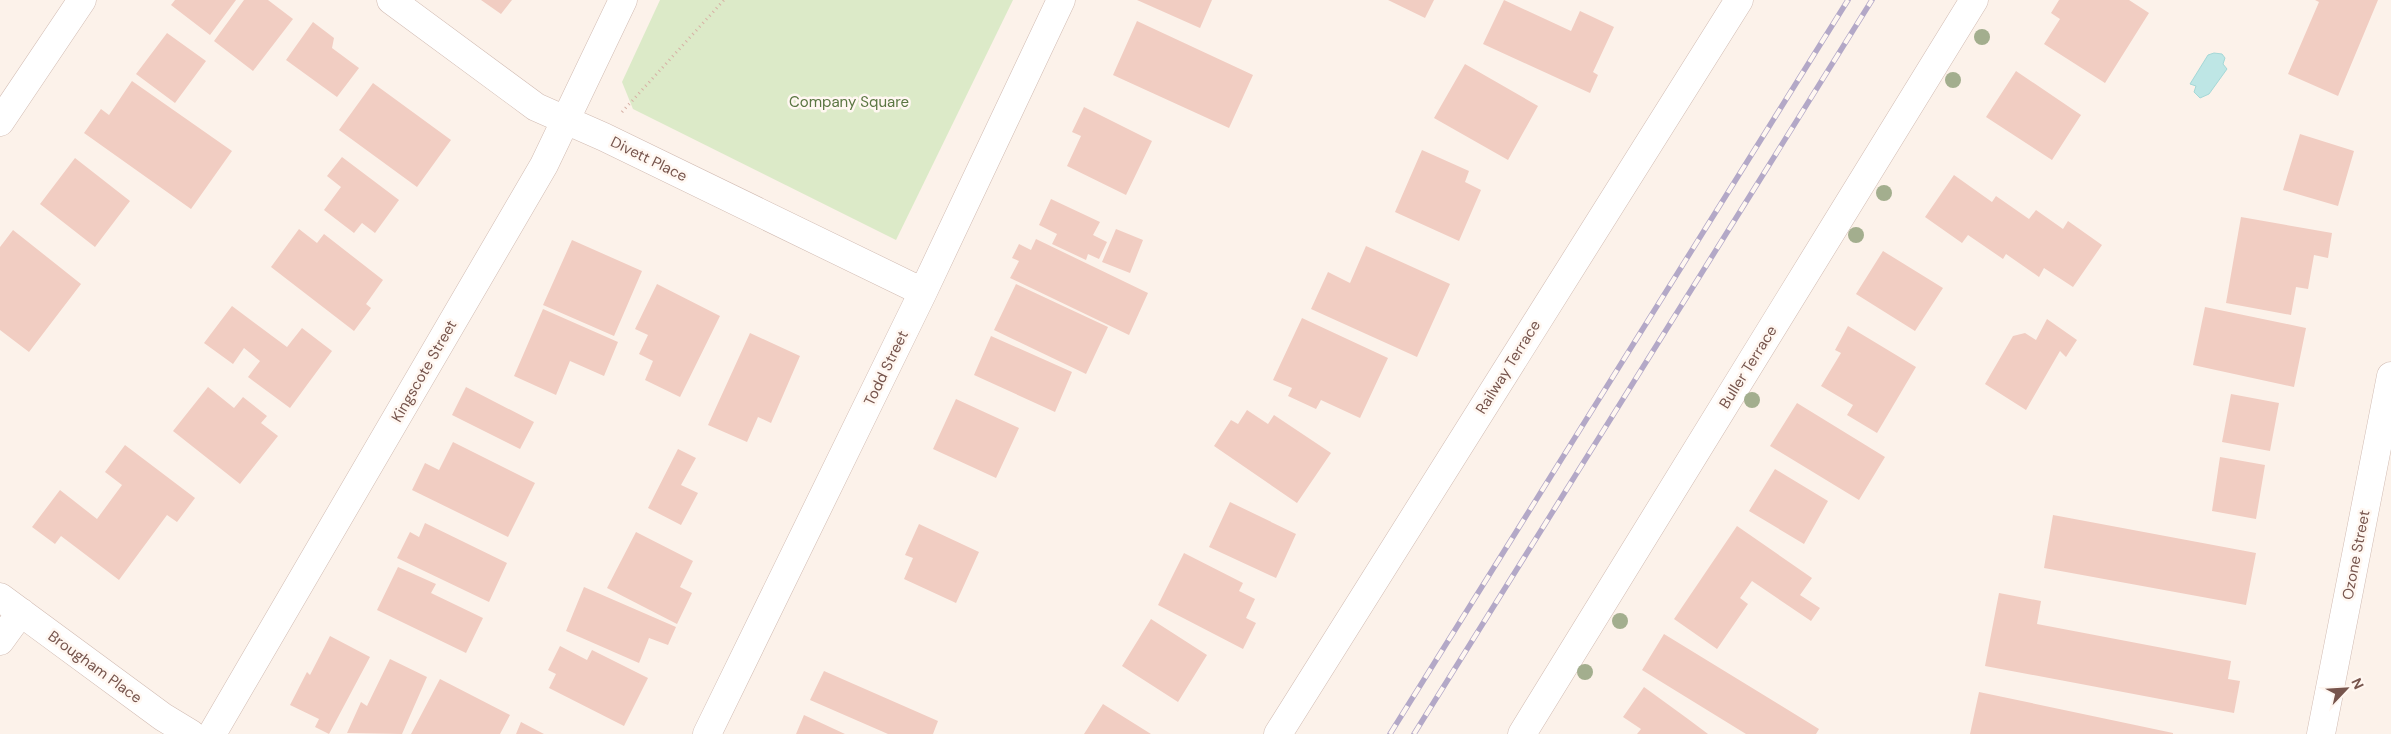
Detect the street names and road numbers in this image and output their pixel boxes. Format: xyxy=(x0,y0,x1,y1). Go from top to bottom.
street label: Divett Place xyxy=(607,132,691,186)
street label: Kingscote Street xyxy=(387,316,461,426)
street label: Railway Terrace xyxy=(1471,316,1545,418)
street label: Buller Terrace xyxy=(1715,322,1781,412)
street label: Todd Street xyxy=(859,327,913,409)
street label: Ozone Street xyxy=(2338,508,2375,602)
street label: Brougham Place xyxy=(44,626,146,708)

